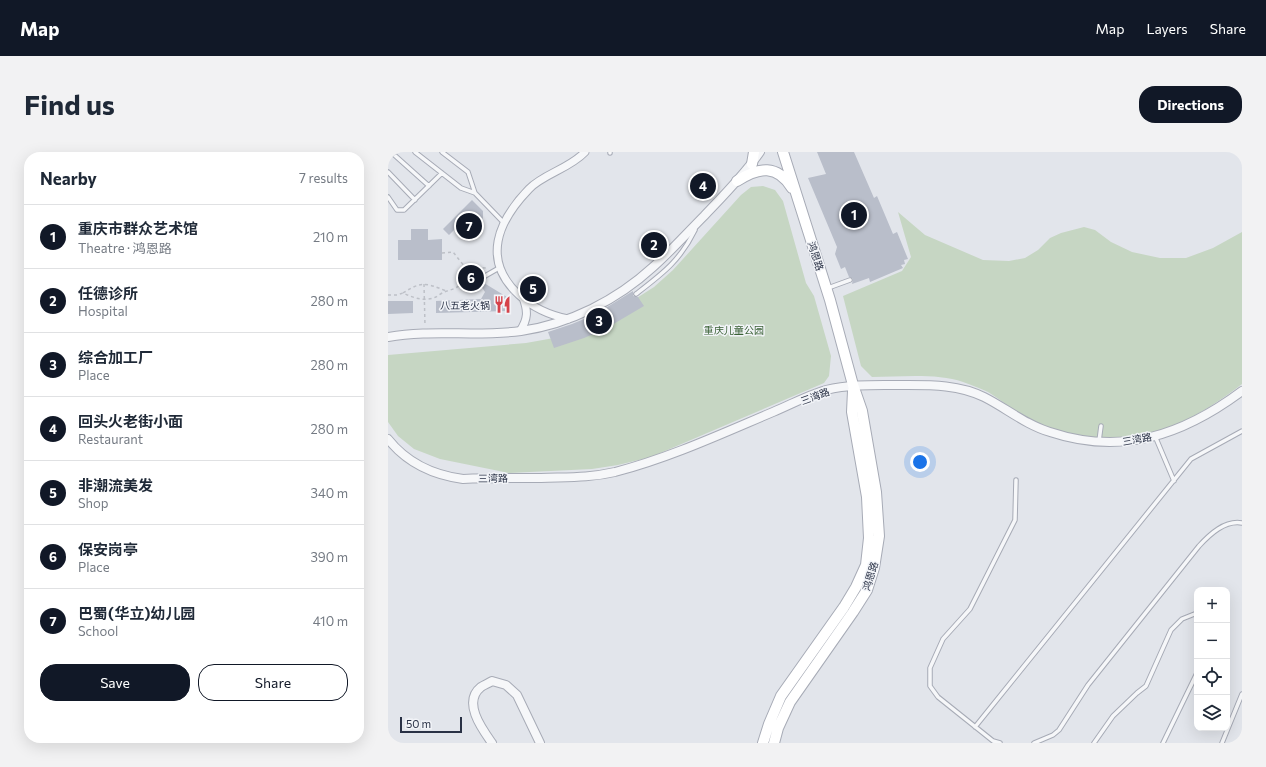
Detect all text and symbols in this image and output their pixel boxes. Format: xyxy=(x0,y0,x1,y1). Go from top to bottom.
text: Map xyxy=(20,17,59,40)
text: Map xyxy=(1096,20,1124,37)
text: Layers xyxy=(1146,20,1188,37)
text: Share xyxy=(1210,20,1246,37)
button: Directions xyxy=(1139,86,1242,123)
text: Find us xyxy=(24,87,115,121)
text: Nearby xyxy=(40,168,97,189)
text: 7 results xyxy=(299,170,348,186)
pin: 4 xyxy=(690,171,716,201)
pin: 1 xyxy=(841,200,867,230)
pin: 7 xyxy=(456,211,482,241)
text: 重庆市群众艺术馆 xyxy=(78,219,198,237)
text: 1 xyxy=(50,229,56,245)
text: 210 m xyxy=(313,229,348,245)
pin: 2 xyxy=(641,230,667,260)
text: Theatre · 鸿恩路 xyxy=(78,240,172,256)
street label: 鸿恩路 xyxy=(806,240,826,272)
pin: 6 xyxy=(458,263,484,293)
pin: 5 xyxy=(520,274,546,304)
text: 任德诊所 xyxy=(78,284,138,302)
text: 2 xyxy=(49,293,57,309)
text: 280 m xyxy=(311,293,348,309)
restaurant icon: 八五老火锅 xyxy=(493,295,513,315)
place label: 八五老火锅 xyxy=(440,299,490,311)
text: Hospital xyxy=(78,303,128,319)
pin: 3 xyxy=(586,306,612,336)
park label: 重庆儿童公园 xyxy=(704,324,764,336)
text: 综合加工厂 xyxy=(78,348,153,366)
text: 3 xyxy=(49,357,57,373)
text: 280 m xyxy=(311,357,348,373)
text: Place xyxy=(78,367,110,383)
street label: 三湾路 xyxy=(799,385,831,407)
text: 回头火老街小面 xyxy=(78,412,183,430)
text: 4 xyxy=(49,421,57,437)
text: 280 m xyxy=(311,421,348,437)
street label: 三湾路 xyxy=(1121,430,1153,448)
text: Restaurant xyxy=(78,431,143,447)
your location xyxy=(910,452,930,472)
street label: 三湾路 xyxy=(478,472,508,484)
text: 非潮流美发 xyxy=(78,476,153,494)
text: 5 xyxy=(49,485,57,501)
text: 340 m xyxy=(310,485,348,501)
text: Shop xyxy=(78,495,109,511)
text: 保安岗亭 xyxy=(78,540,138,558)
text: 6 xyxy=(49,549,57,565)
text: 390 m xyxy=(310,549,348,565)
text: Place xyxy=(78,559,110,575)
street label: 鸿恩路 xyxy=(860,560,880,592)
map controls xyxy=(1194,587,1230,731)
button: + xyxy=(1194,587,1230,623)
text: 巴蜀(华立)幼儿园 xyxy=(78,604,195,622)
text: 7 xyxy=(49,613,57,629)
text: 410 m xyxy=(313,613,348,629)
text: School xyxy=(78,623,118,639)
button: − xyxy=(1194,623,1230,659)
button: locate xyxy=(1194,659,1230,695)
button: Save xyxy=(40,664,190,701)
button: Share xyxy=(198,664,348,701)
button: layers xyxy=(1194,695,1230,731)
scale bar xyxy=(400,715,462,734)
text: 50 m xyxy=(406,717,431,730)

